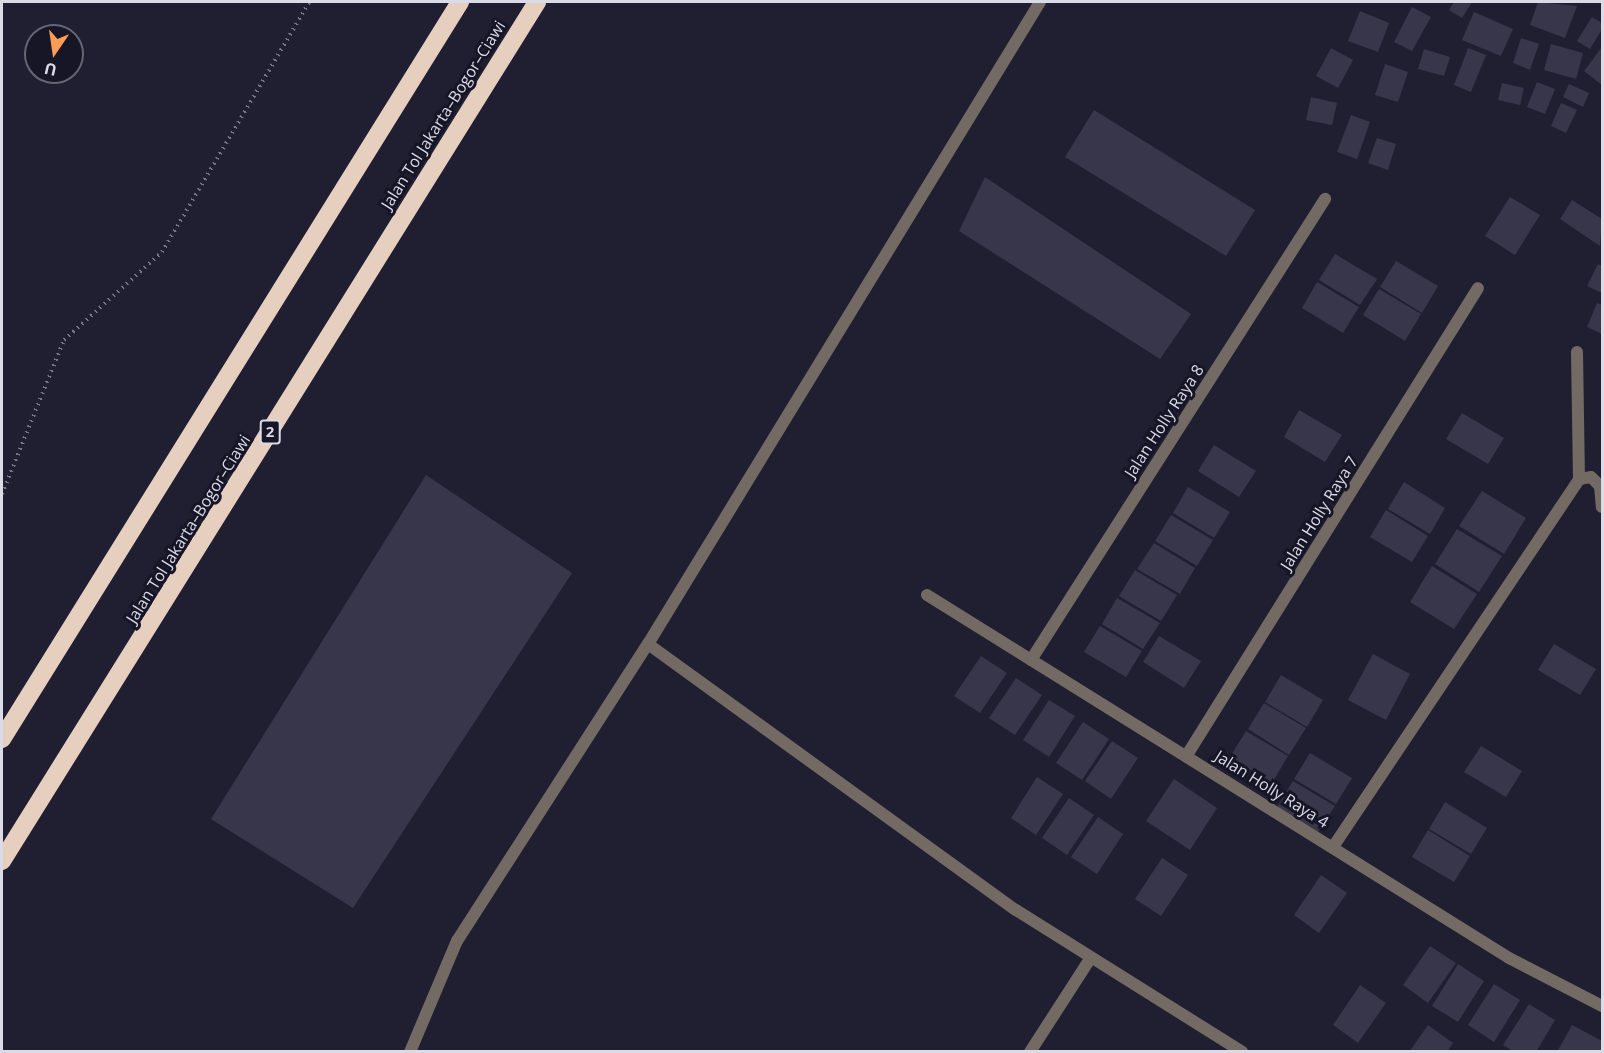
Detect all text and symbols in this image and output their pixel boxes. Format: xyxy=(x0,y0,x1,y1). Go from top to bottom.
street label: Jalan Tol Jakarta–Bogor–Ciawi xyxy=(377,17,509,213)
north arrow xyxy=(24,24,84,84)
text: U xyxy=(42,58,59,82)
street label: Jalan Holly Raya 8 xyxy=(1120,361,1208,481)
road number: 2 xyxy=(260,420,280,444)
street label: Jalan Tol Jakarta–Bogor–Ciawi xyxy=(122,431,254,627)
street label: Jalan Holly Raya 7 xyxy=(1276,452,1362,574)
street label: Jalan Holly Raya 4 xyxy=(1211,746,1333,832)

